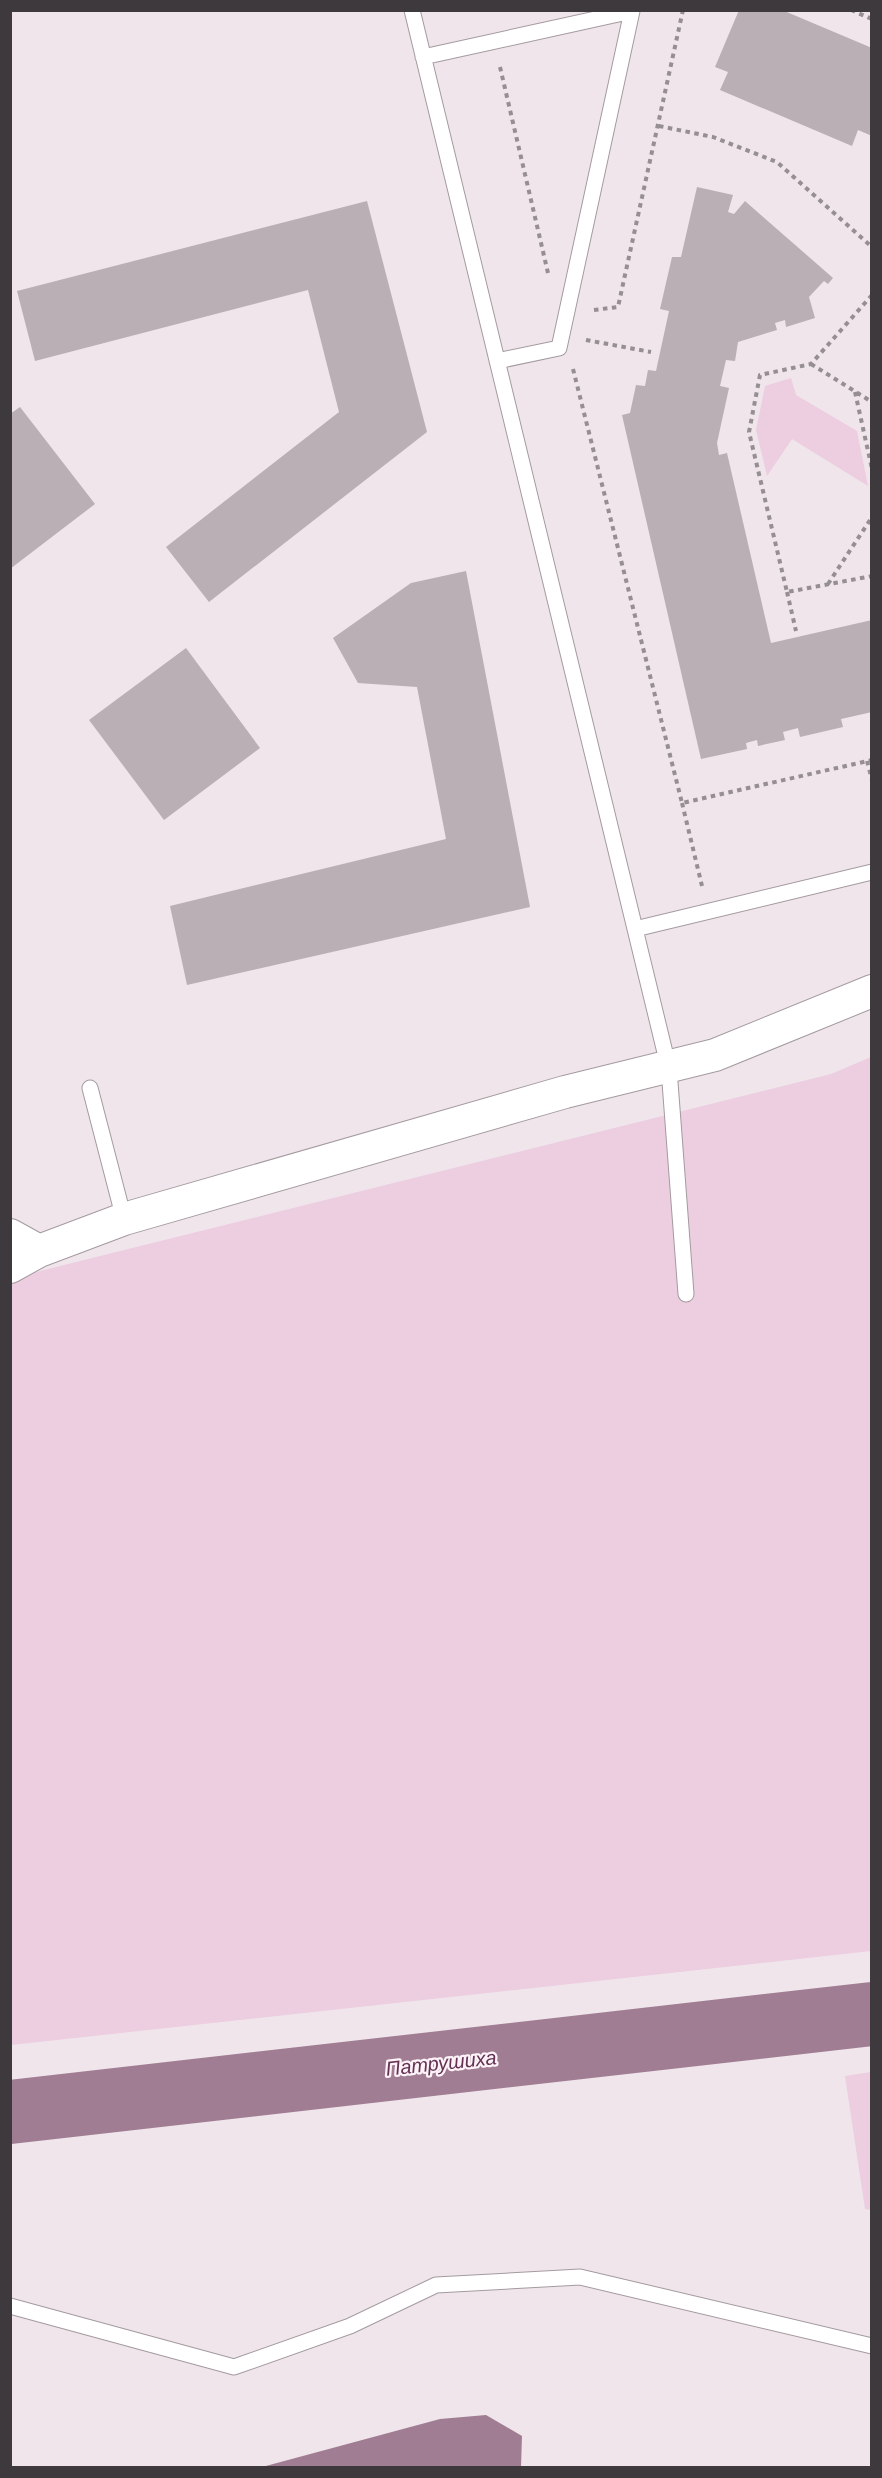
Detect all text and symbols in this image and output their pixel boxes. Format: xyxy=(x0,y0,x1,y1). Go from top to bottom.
water label: Патрушиха xyxy=(385,2046,497,2080)

